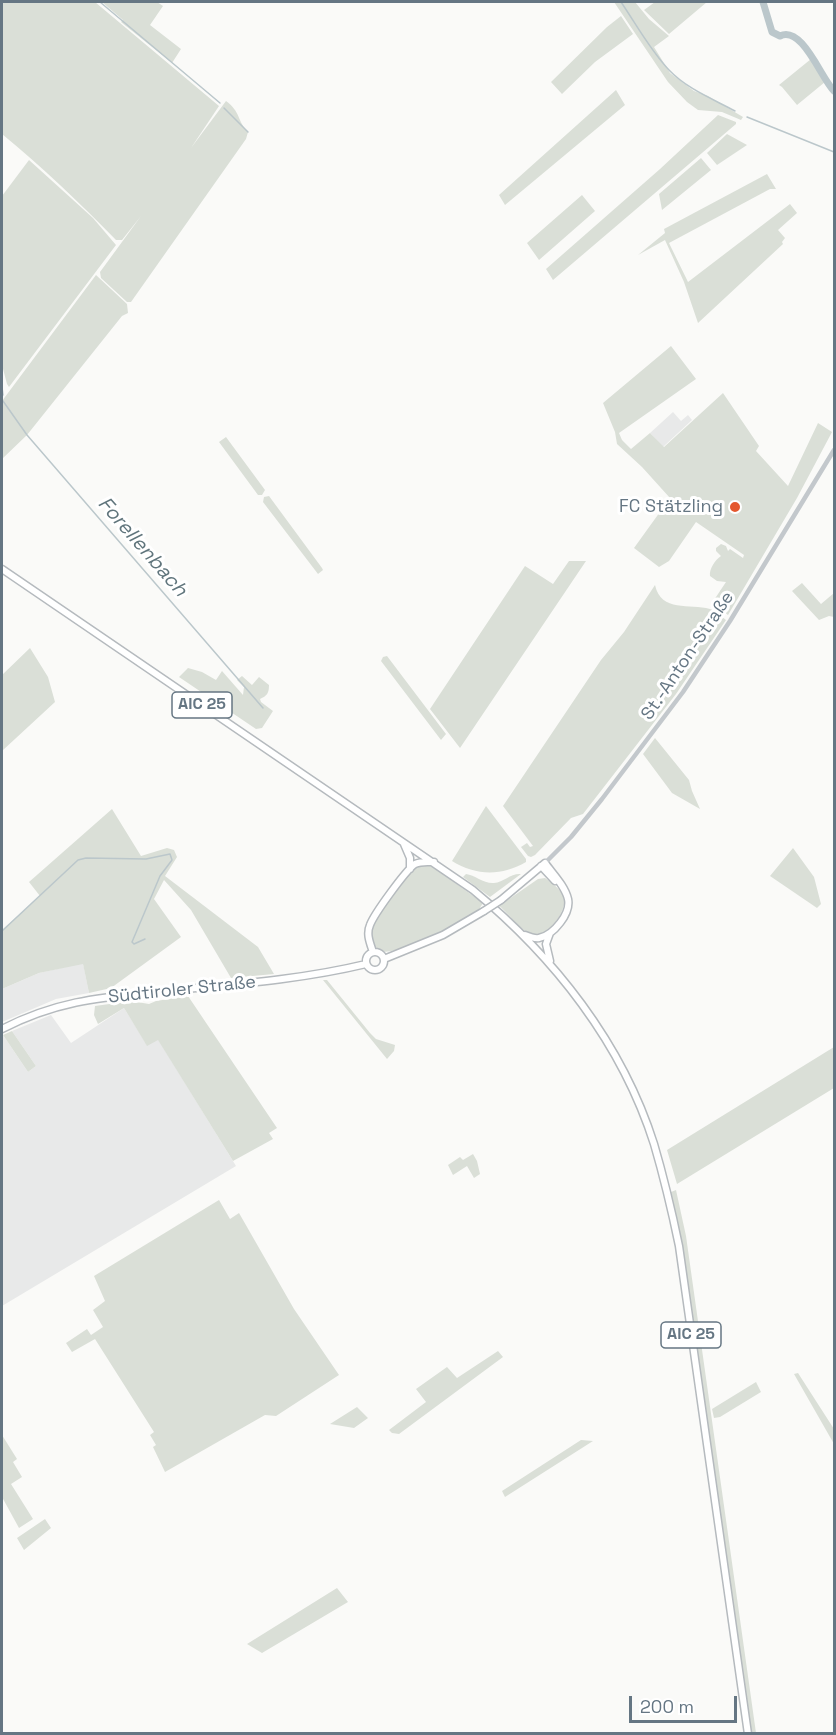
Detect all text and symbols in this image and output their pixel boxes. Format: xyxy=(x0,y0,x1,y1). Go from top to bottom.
water label: Forellenbach xyxy=(92,492,192,602)
place label: FC Stätzling xyxy=(619,496,723,518)
marker: FC Stätzling xyxy=(728,500,742,514)
street label: St.-Anton-Straße xyxy=(637,588,739,724)
road number: AIC 25 xyxy=(172,692,232,718)
street label: Südtiroler Straße xyxy=(107,971,257,1009)
road number: AIC 25 xyxy=(661,1322,721,1348)
scale bar xyxy=(632,1684,740,1722)
text: 200 m xyxy=(640,1695,694,1718)

